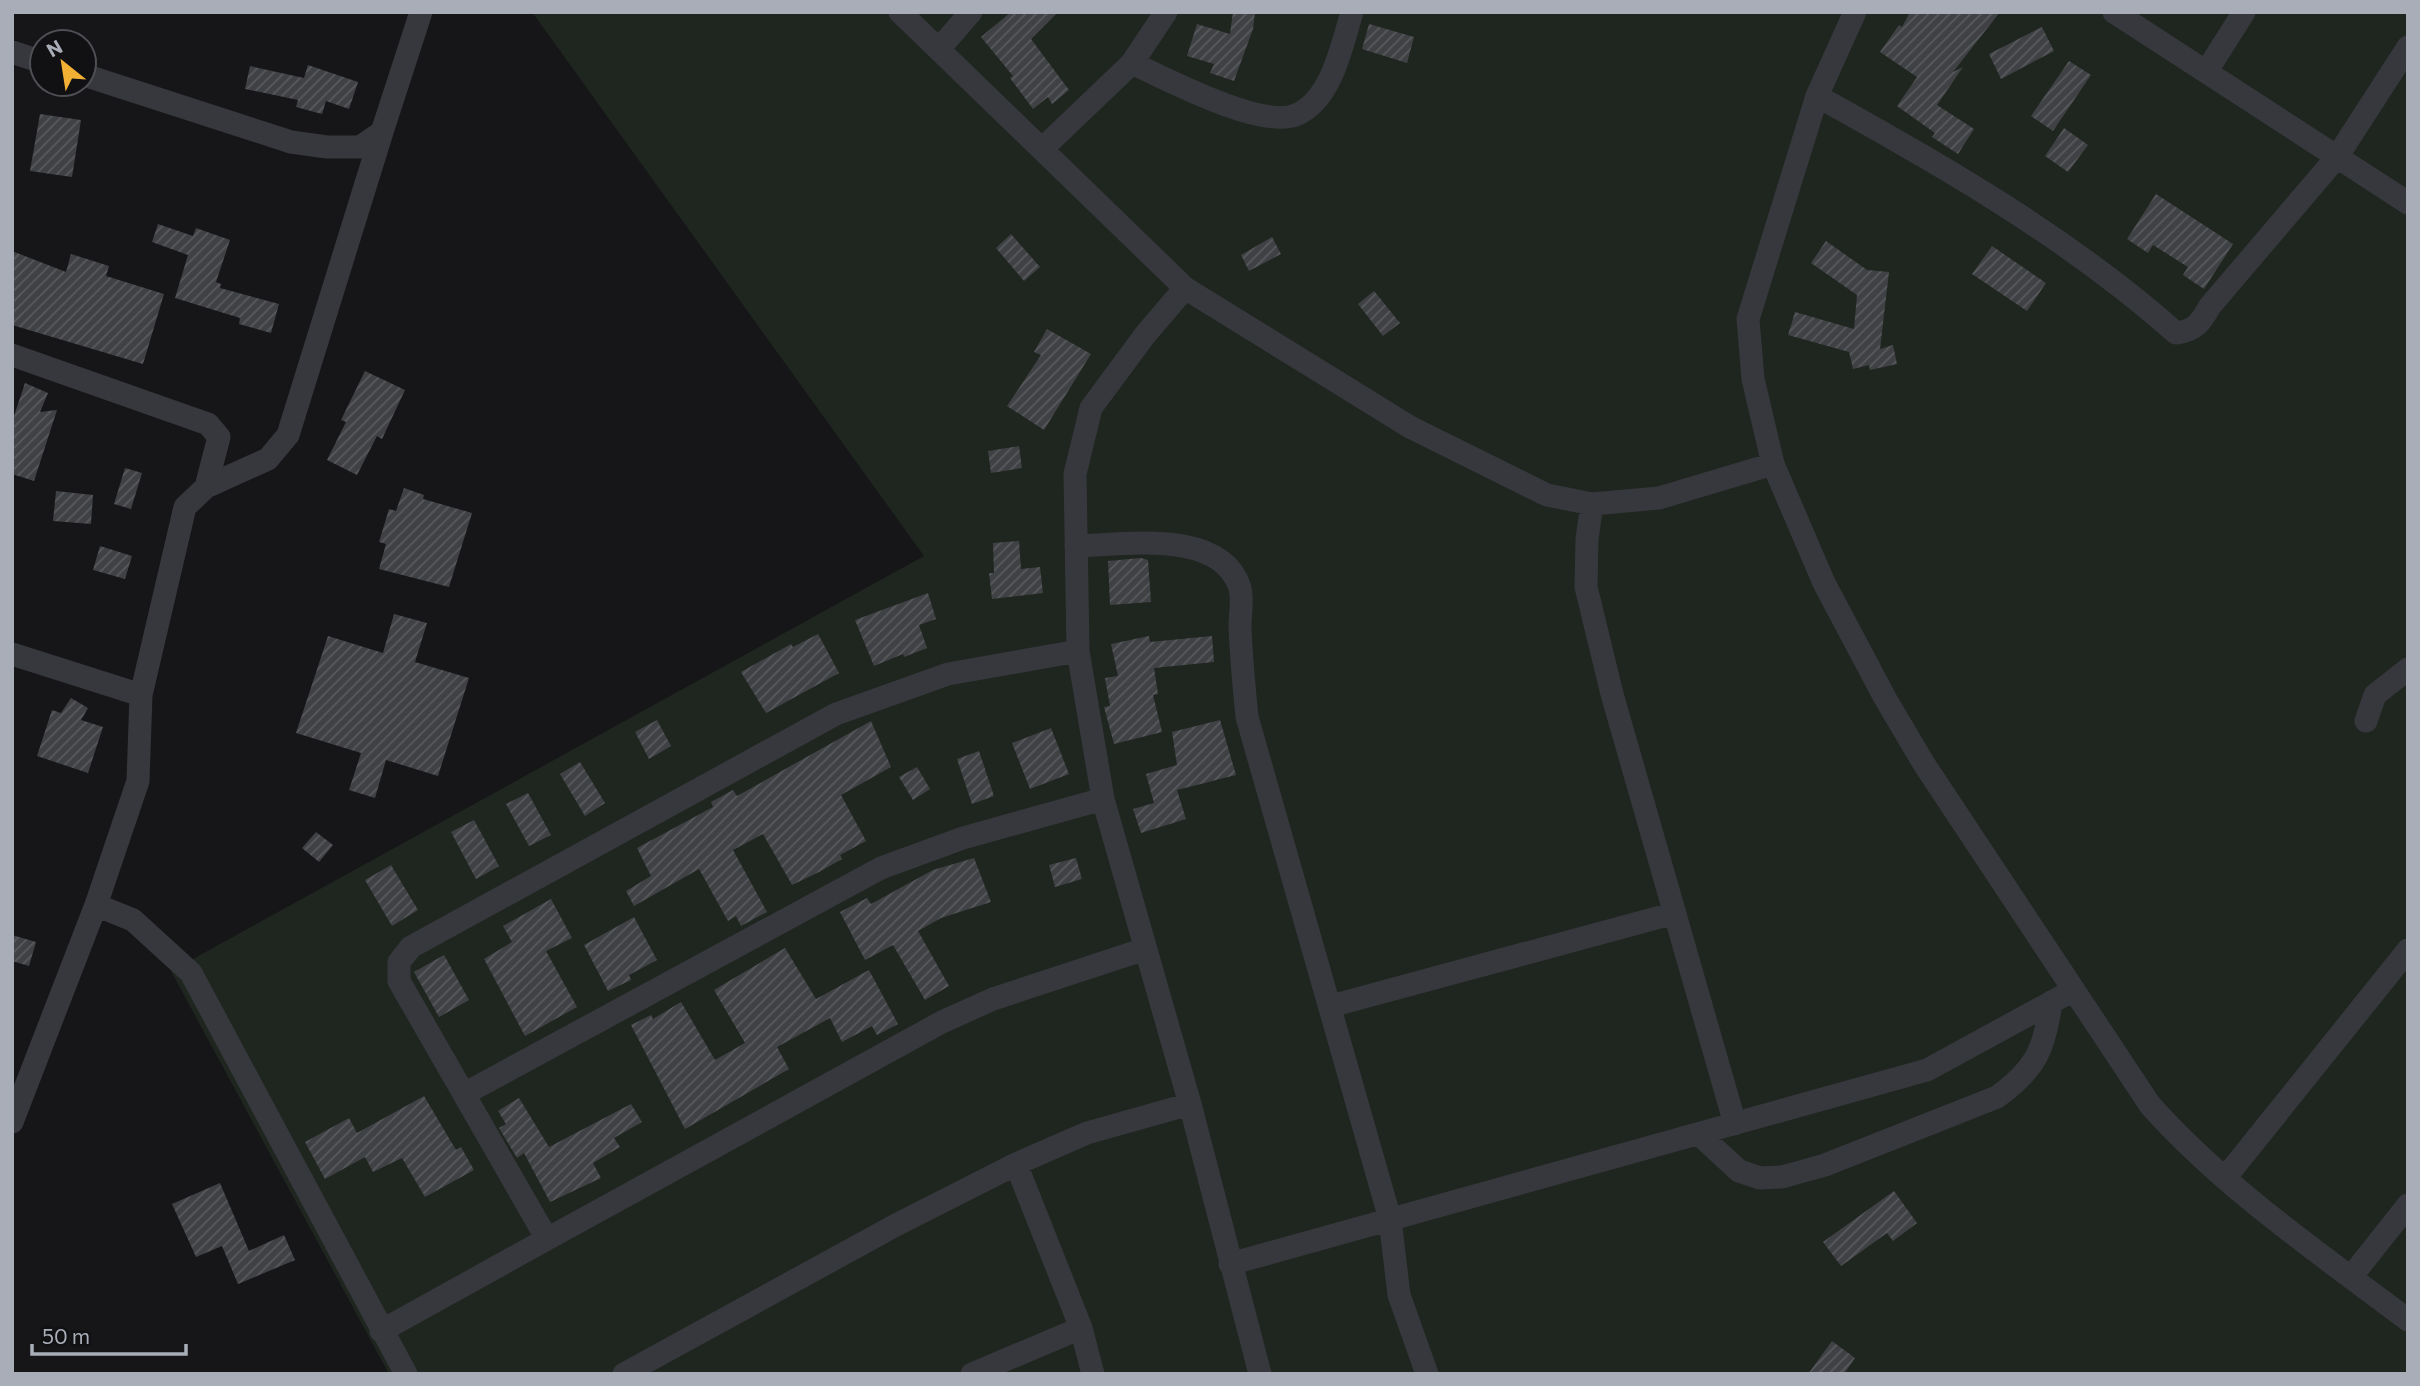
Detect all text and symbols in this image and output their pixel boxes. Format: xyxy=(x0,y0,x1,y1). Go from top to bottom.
north arrow xyxy=(28,28,98,98)
text: N xyxy=(42,34,66,61)
scale bar xyxy=(32,1312,186,1356)
text: 50 m xyxy=(42,1323,90,1348)

